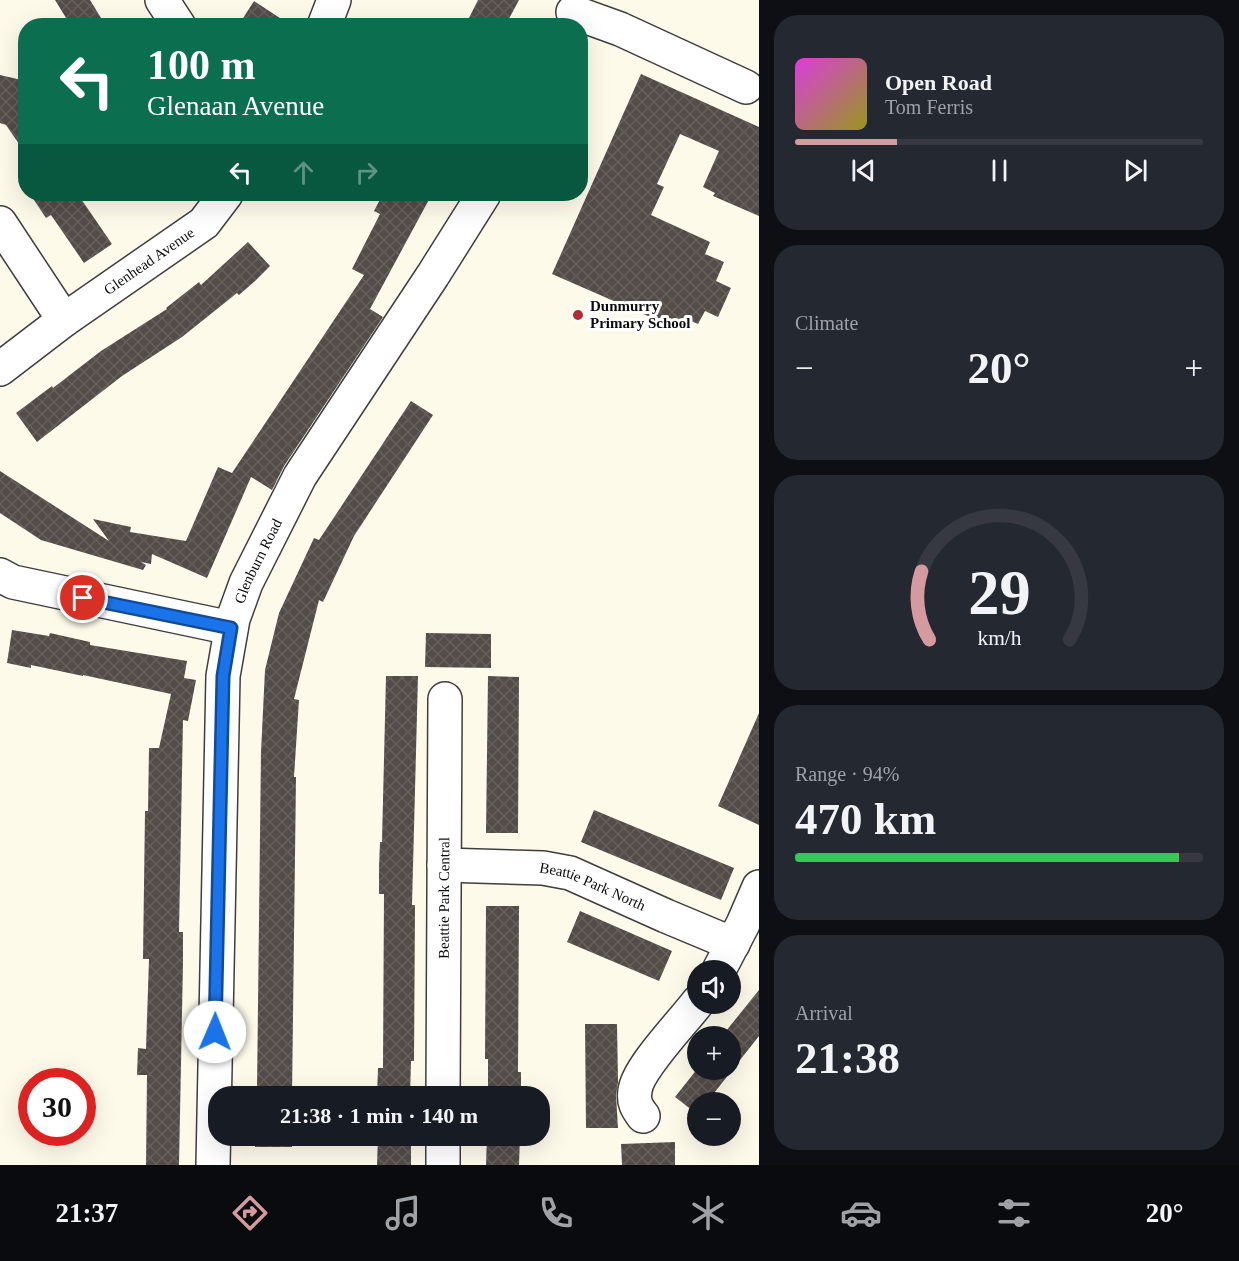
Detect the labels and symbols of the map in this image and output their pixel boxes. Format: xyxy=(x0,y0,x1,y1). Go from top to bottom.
street label: Glenhead Avenue xyxy=(101,224,197,298)
place label: Dunmurry Primary School xyxy=(590,298,690,331)
marker: Dunmurry Primary School xyxy=(571,308,585,322)
street label: Glenburn Road xyxy=(231,516,285,606)
pin xyxy=(57,572,108,623)
street label: Beattie Park Central xyxy=(436,837,452,959)
street label: Beattie Park North xyxy=(538,860,648,914)
position arrow xyxy=(183,1000,247,1064)
speed limit sign: 30 xyxy=(18,1068,96,1146)

